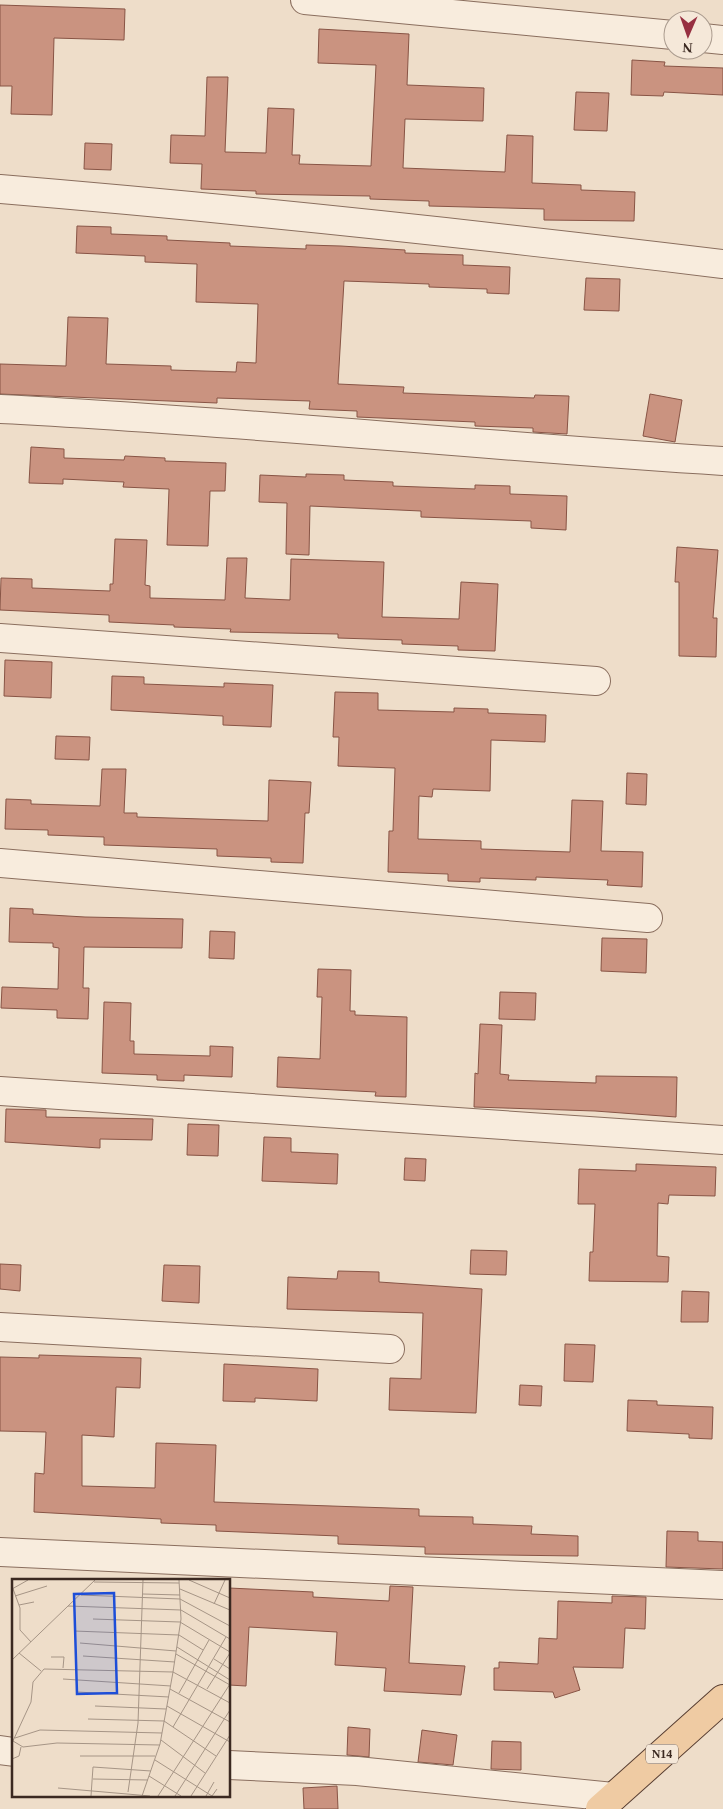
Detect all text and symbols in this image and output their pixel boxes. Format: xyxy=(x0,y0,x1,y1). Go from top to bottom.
north arrow xyxy=(663,10,713,60)
text: N xyxy=(682,40,693,55)
inset map xyxy=(12,1579,230,1796)
road number: N14 xyxy=(646,1745,678,1764)

